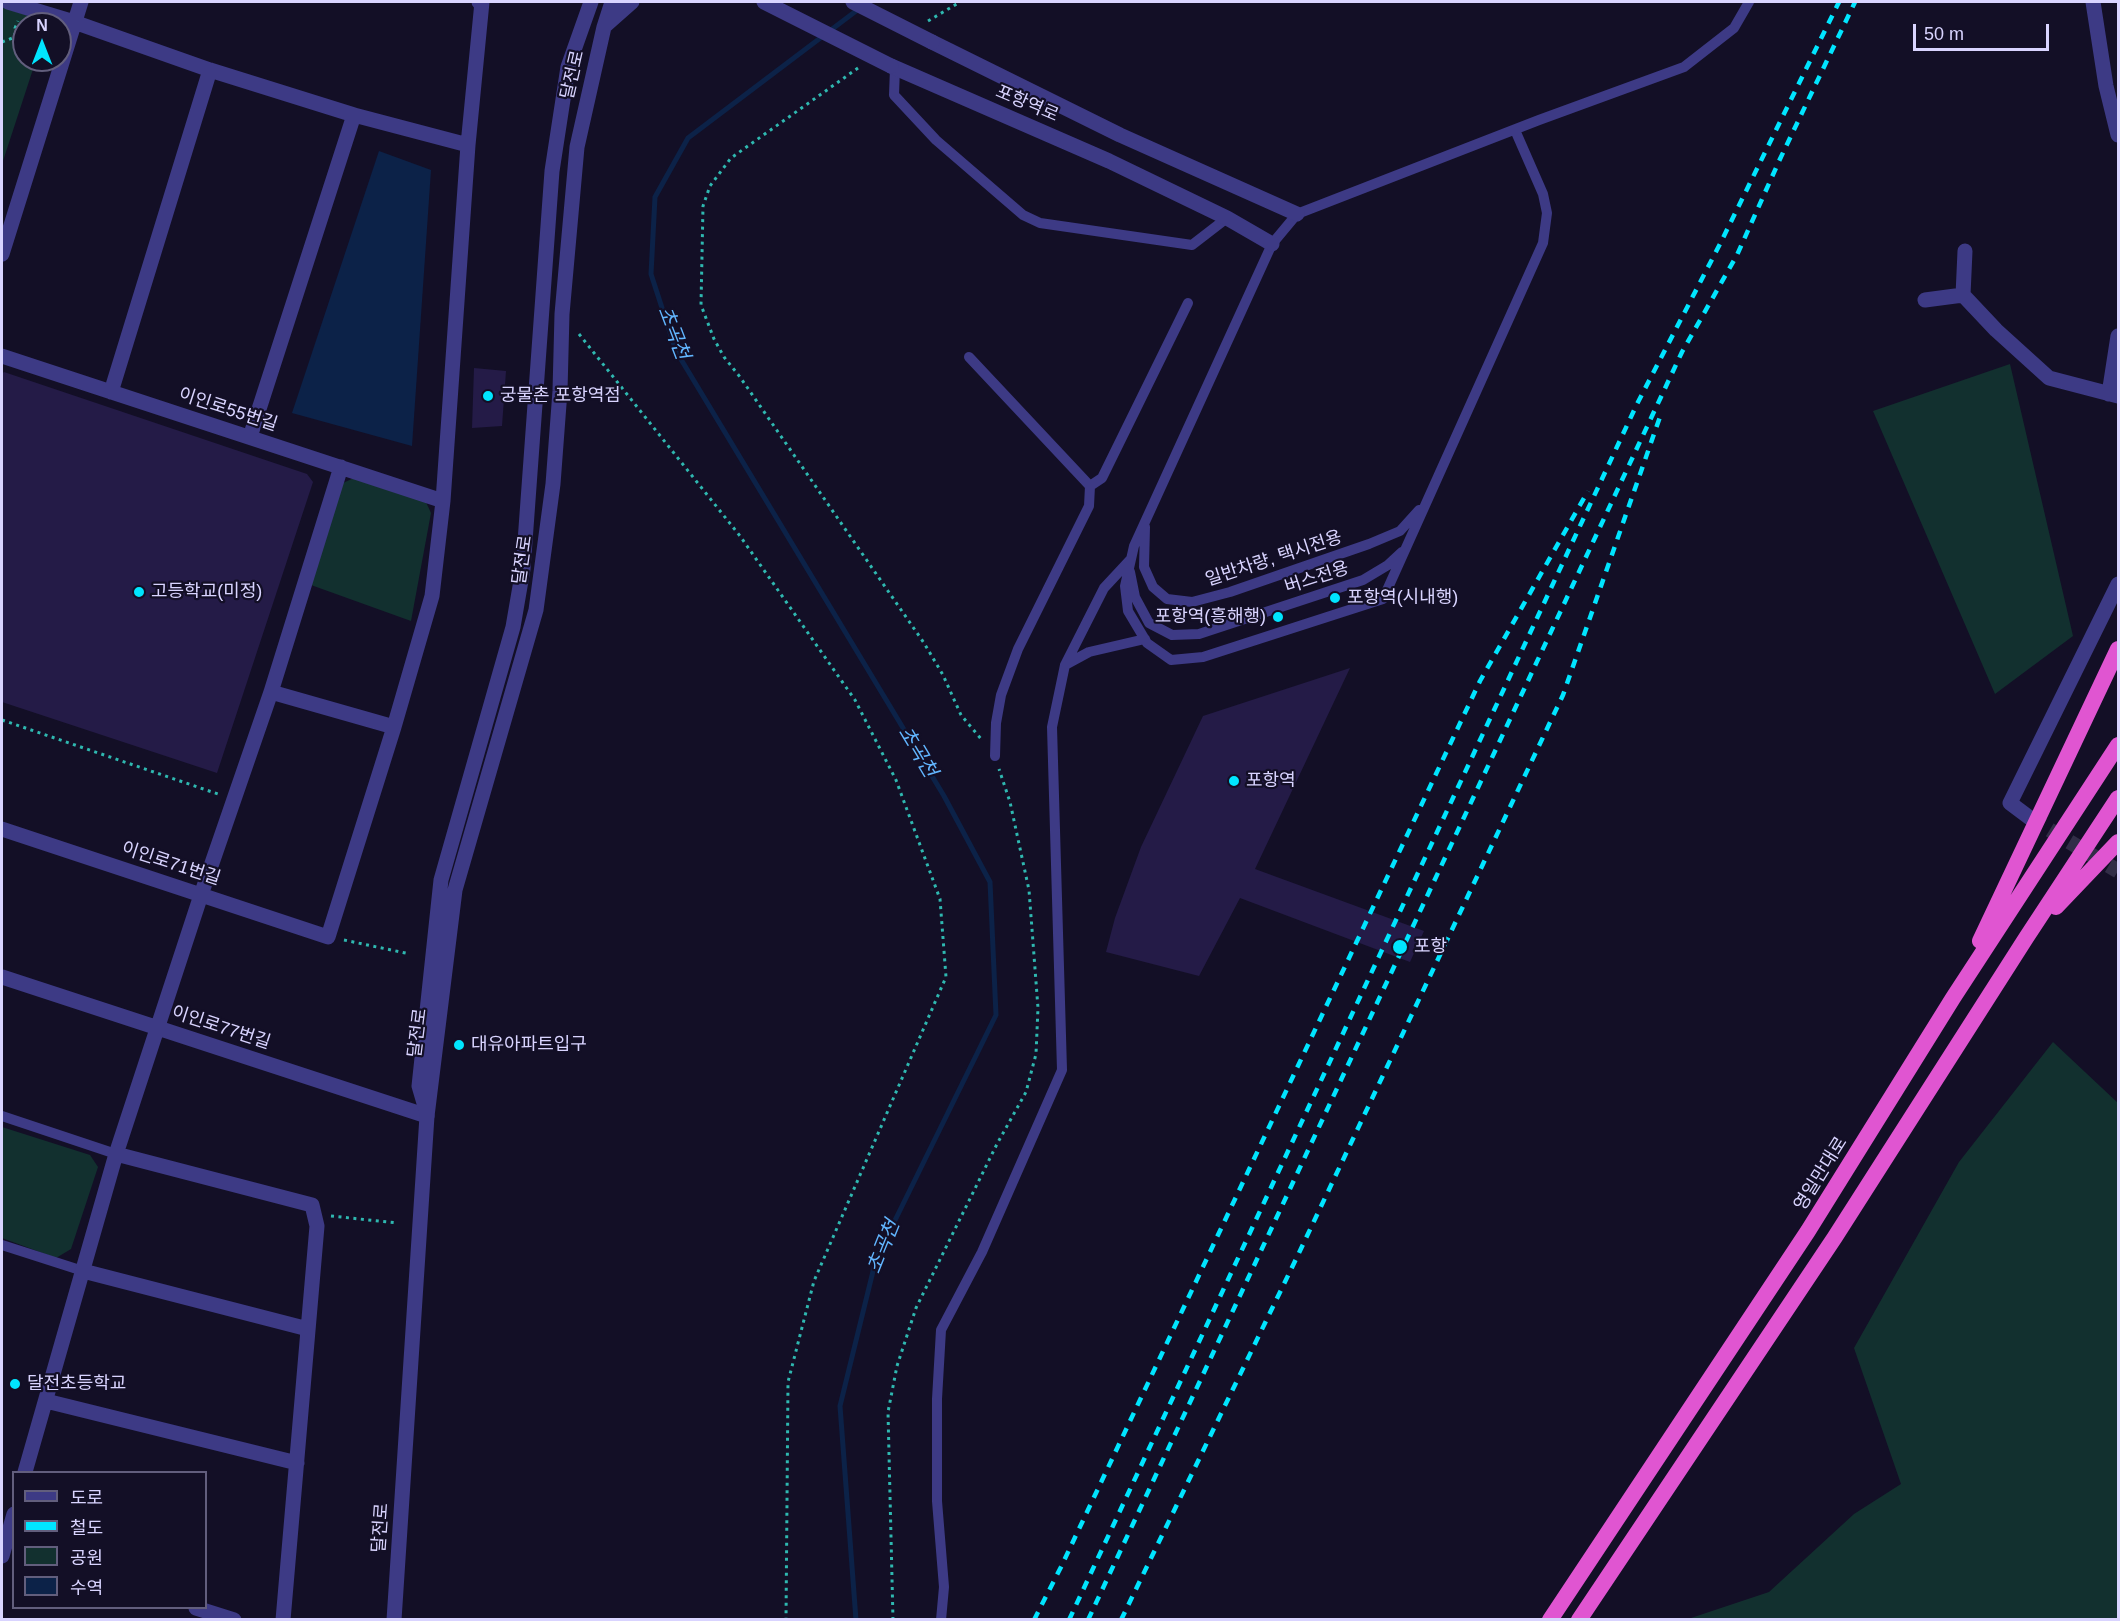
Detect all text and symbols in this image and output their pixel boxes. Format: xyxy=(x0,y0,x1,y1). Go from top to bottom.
north arrow xyxy=(12,12,72,72)
scale bar xyxy=(1916,12,2052,50)
text: N xyxy=(36,17,48,34)
text: 50 m xyxy=(1924,24,1964,44)
street label: 달전로 xyxy=(557,48,589,102)
street label: 포항역로 xyxy=(992,81,1062,127)
water label: 초곡천 xyxy=(652,303,694,363)
street label: 이인로55번길 xyxy=(176,384,280,436)
place label: 궁물촌 포항역점 xyxy=(500,385,621,407)
marker: 궁물촌 포항역점 xyxy=(481,389,495,403)
street label: 일반차량, 택시전용 xyxy=(1203,527,1345,591)
street label: 달전로 xyxy=(509,534,537,586)
street label: 버스전용 xyxy=(1282,557,1352,599)
place label: 고등학교(미정) xyxy=(151,581,262,603)
marker: 고등학교(미정) xyxy=(132,585,146,599)
place label: 포항역(시내행) xyxy=(1347,587,1458,609)
marker: 포항역(시내행) xyxy=(1328,591,1342,605)
place label: 포항역(흥해행) xyxy=(1155,606,1266,628)
marker: 포항역(흥해행) xyxy=(1271,610,1285,624)
water label: 초곡천 xyxy=(892,722,942,782)
place label: 포항역 xyxy=(1246,770,1296,792)
marker: 포항역 xyxy=(1227,774,1241,788)
street label: 이인로71번길 xyxy=(119,838,223,890)
place label: 포항 xyxy=(1414,936,1447,958)
marker: 포항 xyxy=(1391,938,1409,956)
street label: 이인로77번길 xyxy=(169,1002,273,1054)
street label: 달전로 xyxy=(404,1007,432,1059)
place label: 대유아파트입구 xyxy=(471,1034,587,1056)
marker: 대유아파트입구 xyxy=(452,1038,466,1052)
street label: 영일만대로 xyxy=(1790,1133,1852,1215)
water label: 초곡천 xyxy=(863,1217,905,1277)
place label: 달전초등학교 xyxy=(27,1373,126,1395)
marker: 달전초등학교 xyxy=(8,1377,22,1391)
legend xyxy=(12,1471,207,1609)
text: 도로 xyxy=(70,1488,103,1508)
street label: 달전로 xyxy=(368,1502,394,1554)
text: 철도 xyxy=(70,1518,103,1538)
text: 공원 xyxy=(70,1548,103,1568)
text: 수역 xyxy=(70,1578,103,1598)

